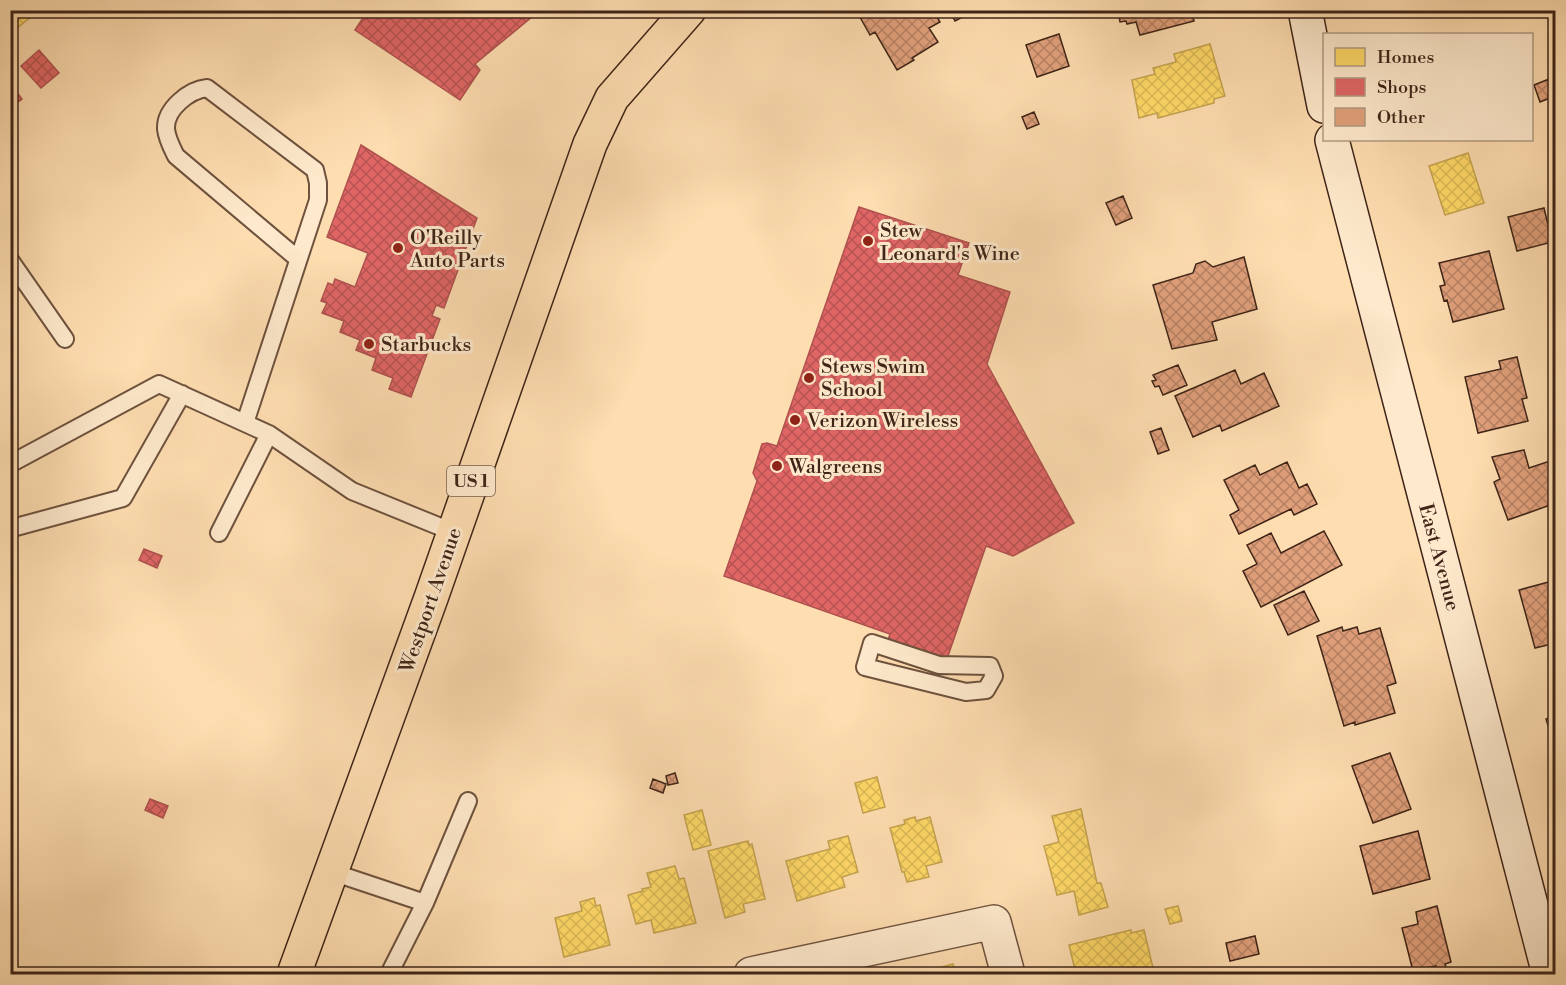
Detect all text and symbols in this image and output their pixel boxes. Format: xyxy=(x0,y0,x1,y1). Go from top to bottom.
legend xyxy=(1323,33,1533,141)
text: Homes xyxy=(1377,46,1434,69)
text: Shops xyxy=(1377,76,1427,99)
text: Other xyxy=(1377,106,1425,129)
place label: Stew Leonard's Wine xyxy=(880,219,1020,267)
place label: O'Reilly Auto Parts xyxy=(409,226,505,274)
marker: Stew Leonard's Wine xyxy=(861,234,875,248)
marker: O'Reilly Auto Parts xyxy=(391,241,405,255)
place label: Starbucks xyxy=(381,333,471,358)
marker: Starbucks xyxy=(362,337,376,351)
place label: Stews Swim School xyxy=(821,355,926,403)
marker: Stews Swim School xyxy=(802,371,816,385)
place label: Verizon Wireless xyxy=(806,409,958,434)
marker: Verizon Wireless xyxy=(788,413,802,427)
place label: Walgreens xyxy=(788,455,882,480)
marker: Walgreens xyxy=(770,459,784,473)
road number: US 1 xyxy=(447,466,495,496)
street label: East Avenue xyxy=(1412,501,1465,614)
street label: Westport Avenue xyxy=(395,525,468,677)

